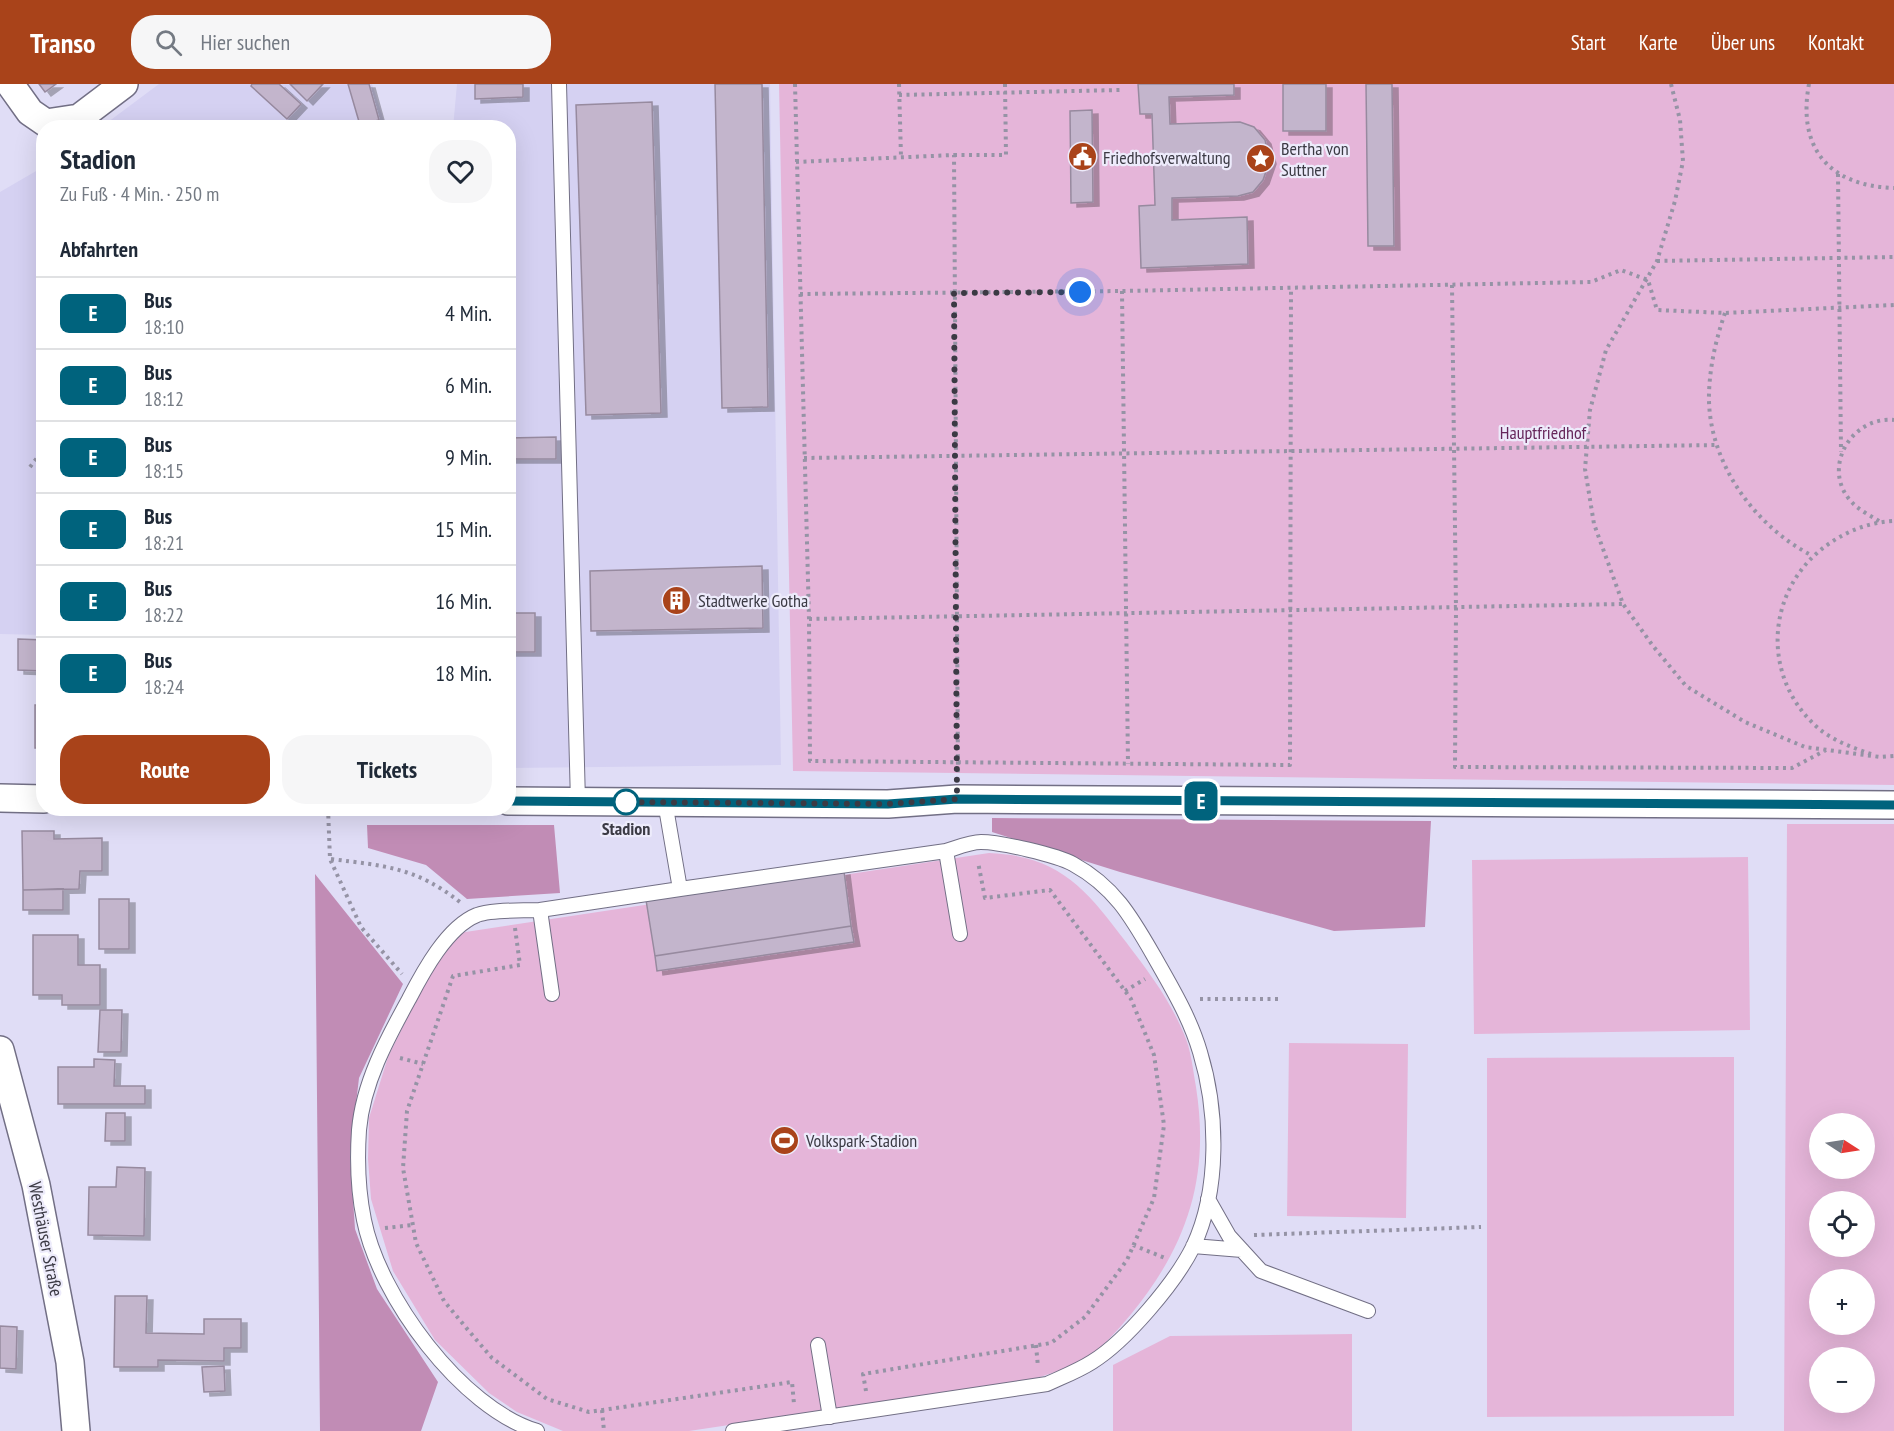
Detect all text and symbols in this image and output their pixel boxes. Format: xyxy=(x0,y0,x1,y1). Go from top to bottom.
search box xyxy=(131,15,551,69)
text: Transo xyxy=(30,24,95,61)
icon: search xyxy=(152,26,185,59)
text: Hier suchen xyxy=(200,28,290,56)
text: Start xyxy=(1571,29,1606,56)
text: Karte xyxy=(1639,29,1678,56)
text: Über uns xyxy=(1711,29,1775,56)
text: Kontakt xyxy=(1808,29,1864,56)
place label: Bertha von Suttner xyxy=(1281,137,1349,181)
text: Stadion xyxy=(60,140,136,177)
button: heart xyxy=(429,140,492,203)
public building icon: Friedhofsverwaltung xyxy=(1066,141,1098,173)
place icon: Bertha von Suttner xyxy=(1244,142,1276,174)
place label: Friedhofsverwaltung xyxy=(1103,146,1231,169)
text: Zu Fuß · 4 Min. · 250 m xyxy=(60,181,219,207)
text: Abfahrten xyxy=(60,235,138,263)
your location xyxy=(1065,277,1095,307)
text: Bus xyxy=(144,286,172,314)
text: 4 Min. xyxy=(445,299,492,327)
text: E xyxy=(88,300,98,327)
text: 18:10 xyxy=(144,314,184,340)
text: Bus xyxy=(144,358,172,386)
text: 6 Min. xyxy=(445,371,492,399)
text: E xyxy=(88,372,98,399)
text: 18:12 xyxy=(144,386,184,412)
park label: Hauptfriedhof xyxy=(1500,421,1588,444)
text: Bus xyxy=(144,430,172,458)
text: 9 Min. xyxy=(445,443,492,471)
text: E xyxy=(88,444,98,471)
text: 18:15 xyxy=(144,458,184,484)
text: Bus xyxy=(144,502,172,530)
text: 15 Min. xyxy=(435,515,492,543)
text: E xyxy=(88,516,98,543)
text: 18:21 xyxy=(144,530,184,556)
text: Bus xyxy=(144,574,172,602)
building icon: Stadtwerke Gotha xyxy=(661,584,693,616)
text: 16 Min. xyxy=(435,587,492,615)
text: E xyxy=(88,588,98,615)
place label: Stadtwerke Gotha xyxy=(698,589,808,612)
text: 18:22 xyxy=(144,602,184,628)
text: Bus xyxy=(144,646,172,674)
text: 18 Min. xyxy=(435,659,492,687)
text: E xyxy=(88,660,98,687)
text: 18:24 xyxy=(144,674,184,700)
button: Route xyxy=(60,735,270,804)
button: Tickets xyxy=(282,735,492,804)
line badge: E xyxy=(1182,782,1220,820)
text: E xyxy=(1196,788,1206,815)
marker: Stadion xyxy=(613,789,639,815)
place label: Stadion xyxy=(602,817,650,840)
north arrow xyxy=(1809,1113,1875,1179)
map controls xyxy=(1809,1113,1875,1413)
sports icon: Volkspark-Stadion xyxy=(769,1124,801,1156)
place label: Volkspark-Stadion xyxy=(805,1129,917,1152)
street label: Westhäuser Straße xyxy=(24,1180,68,1298)
button: locate xyxy=(1809,1191,1875,1257)
button: + xyxy=(1809,1269,1875,1335)
button: − xyxy=(1809,1347,1875,1413)

